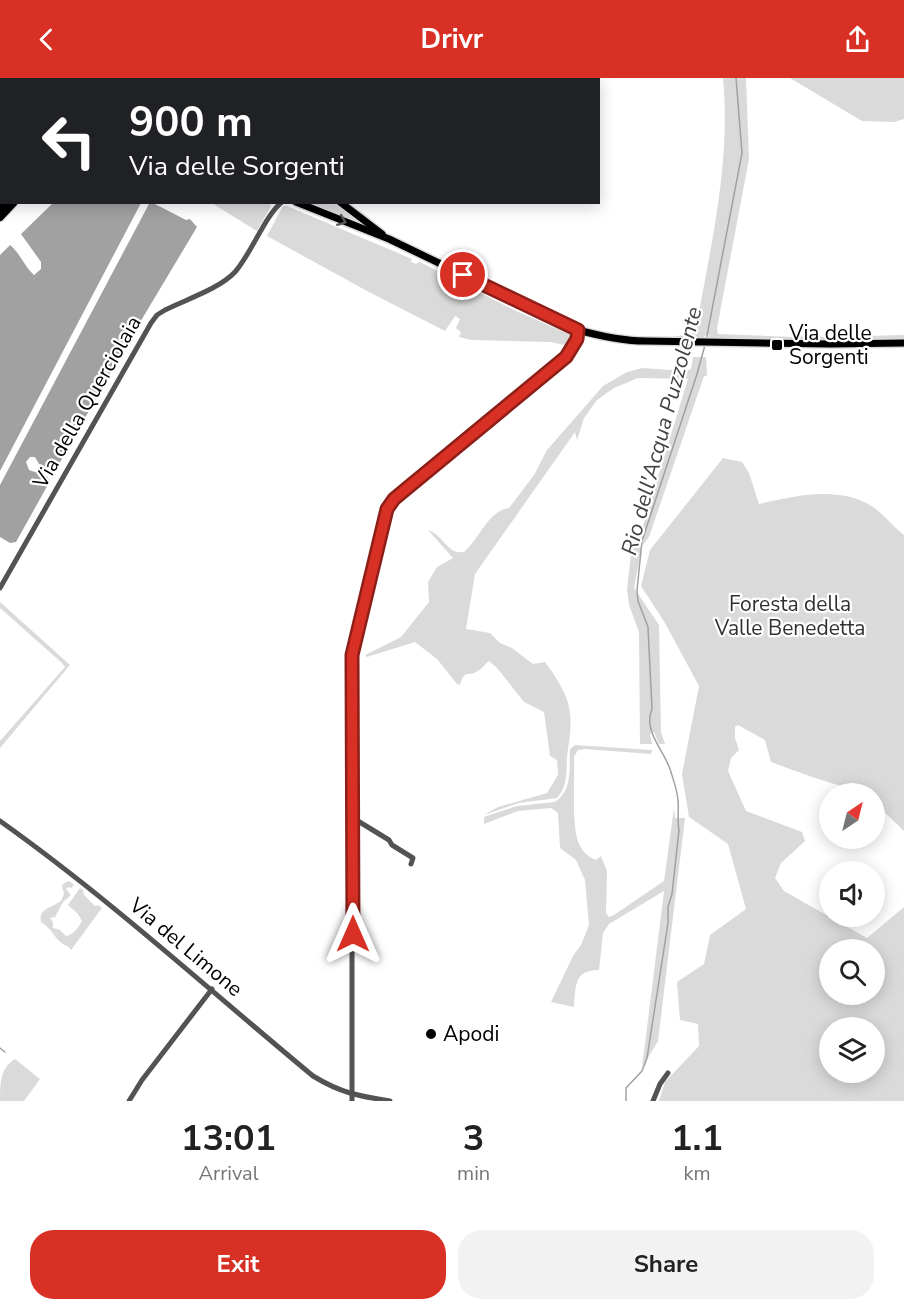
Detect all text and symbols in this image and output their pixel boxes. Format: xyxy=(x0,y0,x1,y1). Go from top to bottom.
text: Drivr xyxy=(421,21,483,58)
icon: back xyxy=(30,23,63,56)
icon: share xyxy=(841,23,874,56)
text: 900 m xyxy=(129,94,253,151)
icon: left xyxy=(30,102,108,180)
text: Via delle Sorgenti xyxy=(129,148,345,185)
one-way arrow xyxy=(337,213,347,226)
pin xyxy=(437,249,488,300)
icon: arrive xyxy=(446,258,479,291)
water label: Rio dell'Acqua Puzzolente xyxy=(614,303,710,559)
street label: Via della Querciolaia xyxy=(26,311,148,494)
place label: Via delle Sorgenti xyxy=(788,319,872,371)
marker: Via delle Sorgenti xyxy=(770,338,784,352)
park label: Foresta della Valle Benedetta xyxy=(714,590,865,642)
north arrow xyxy=(819,783,885,849)
map controls xyxy=(819,783,885,1083)
button: sound xyxy=(819,861,885,927)
street label: Via del Limone xyxy=(123,891,249,1003)
position arrow xyxy=(321,902,385,966)
button: search xyxy=(819,939,885,1005)
button: layers xyxy=(819,1017,885,1083)
place label: Apodi xyxy=(443,1020,499,1048)
marker: Apodi xyxy=(424,1027,438,1041)
text: 13:01 xyxy=(181,1114,276,1163)
text: 3 xyxy=(463,1114,484,1163)
text: 1.1 xyxy=(671,1114,723,1163)
text: Arrival xyxy=(198,1160,259,1187)
text: min xyxy=(457,1160,490,1187)
text: km xyxy=(683,1160,711,1187)
button: Exit xyxy=(30,1230,446,1299)
button: Share xyxy=(458,1230,874,1299)

